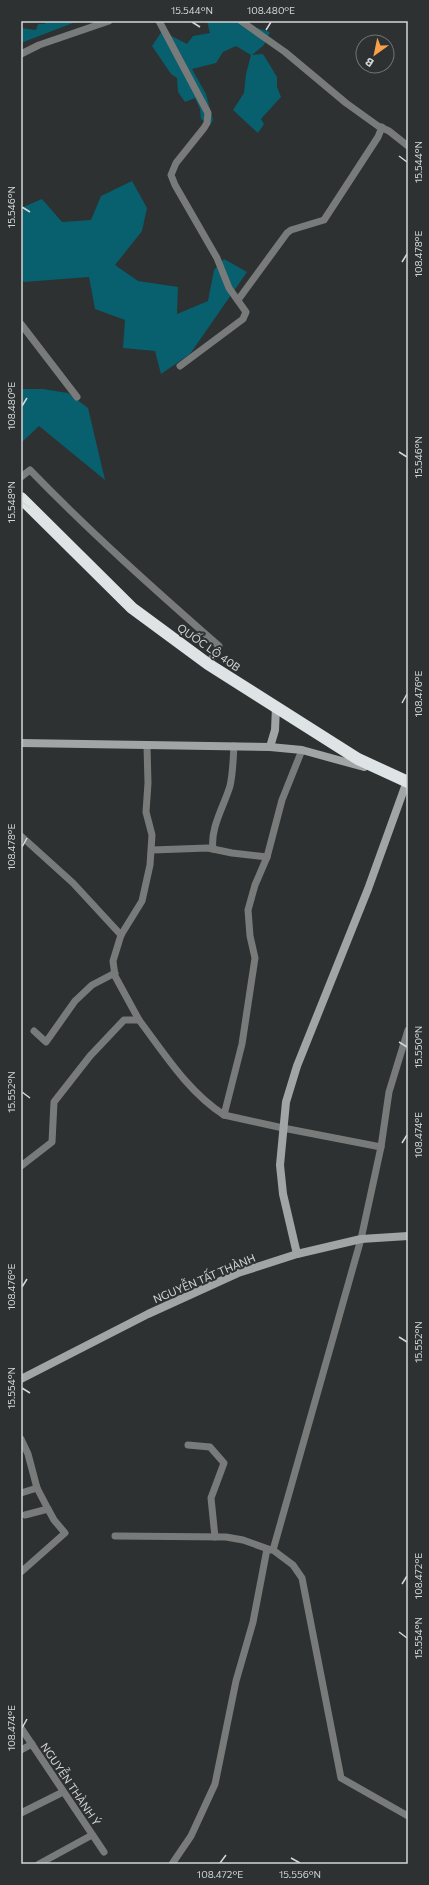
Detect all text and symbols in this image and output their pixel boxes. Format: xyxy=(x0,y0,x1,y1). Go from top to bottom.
text: 15.544°N xyxy=(171,4,213,16)
text: 108.480°E xyxy=(247,4,295,16)
north arrow xyxy=(355,34,395,74)
text: B xyxy=(363,55,376,70)
text: 15.544°N xyxy=(412,141,424,183)
text: 15.546°N xyxy=(5,186,17,228)
text: 108.478°E xyxy=(412,231,424,277)
text: 108.480°E xyxy=(5,382,17,430)
text: 15.546°N xyxy=(412,436,424,478)
text: 15.548°N xyxy=(5,481,17,523)
street label: QUỐC LỘ 40B xyxy=(175,619,244,673)
text: 108.476°E xyxy=(412,671,424,717)
text: 108.478°E xyxy=(5,824,17,870)
text: 15.550°N xyxy=(412,1026,424,1068)
text: 15.552°N xyxy=(5,1071,17,1113)
text: 108.474°E xyxy=(412,1112,424,1158)
street label: NGUYỄN TẤT THÀNH xyxy=(150,1248,257,1305)
text: 108.476°E xyxy=(5,1264,17,1310)
text: 15.552°N xyxy=(412,1321,424,1363)
text: 15.554°N xyxy=(5,1367,17,1409)
text: 108.472°E xyxy=(412,1553,424,1599)
text: 15.554°N xyxy=(412,1617,424,1659)
text: 108.474°E xyxy=(5,1705,17,1751)
street label: NGUYỄN THÀNH Ý xyxy=(38,1738,106,1828)
text: 108.472°E xyxy=(197,1868,243,1880)
text: 15.556°N xyxy=(279,1868,321,1880)

